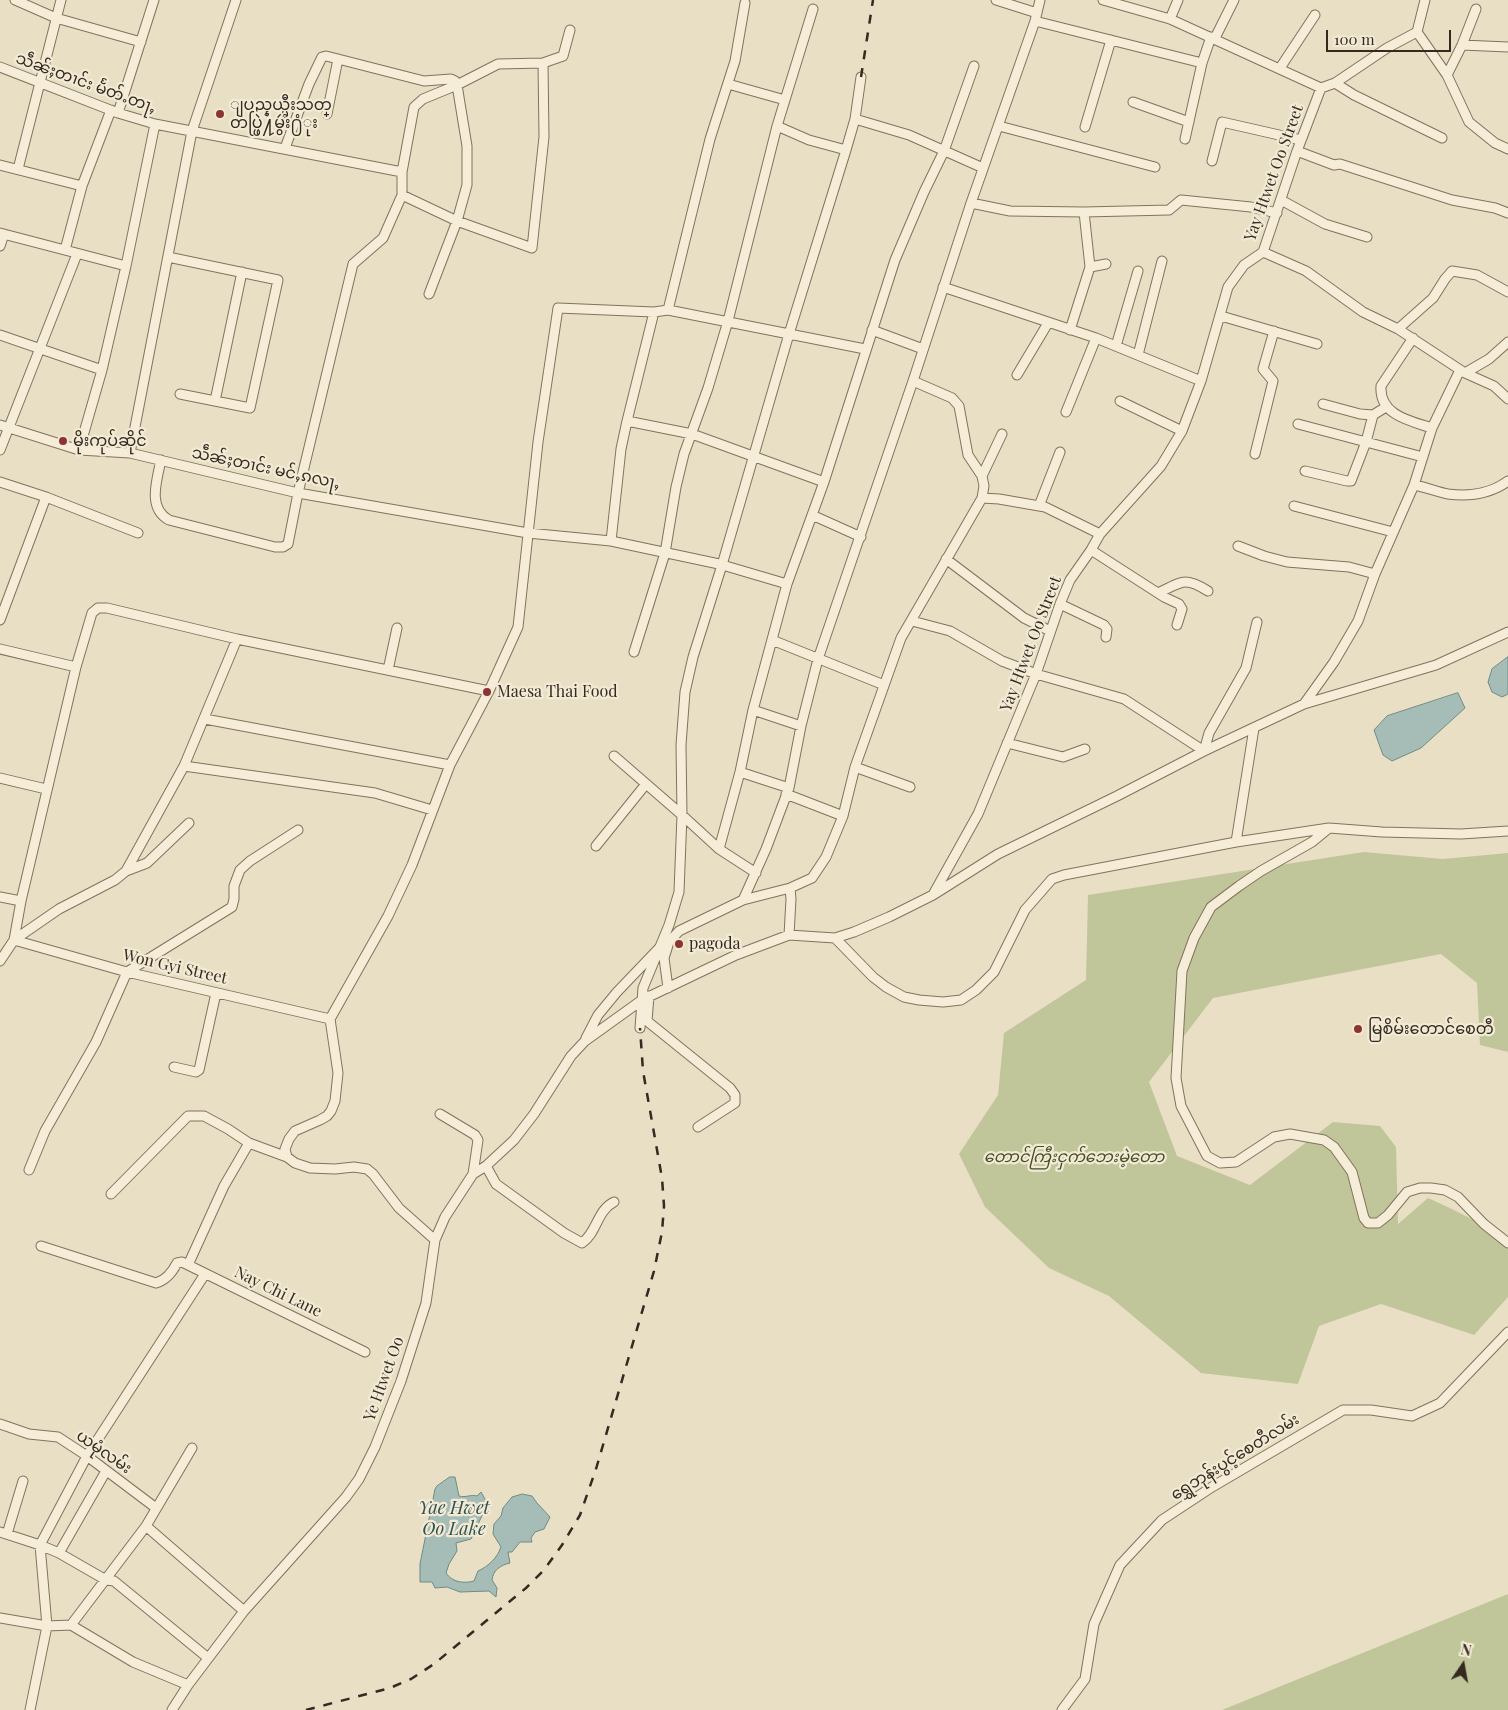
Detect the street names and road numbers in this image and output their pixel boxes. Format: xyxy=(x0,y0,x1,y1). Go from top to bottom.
street label: သဵၼ်ႈတၢင်း မႅတ်ႉတႃႇ xyxy=(13,49,159,117)
street label: Yay Htwet Oo Street xyxy=(1240,102,1308,244)
street label: သဵၼ်ႈတၢင်း မင်ႇၵလႃႇ xyxy=(190,443,342,493)
street label: Yay Htwet Oo Street xyxy=(996,574,1066,714)
street label: Won Gyi Street xyxy=(121,946,229,988)
street label: Nay Chi Lane xyxy=(231,1263,325,1321)
street label: Ye Htwet Oo xyxy=(360,1334,408,1424)
street label: ရွှေဘုန်းပွင့်စေတီလမ်း xyxy=(1167,1410,1303,1504)
street label: ယမုံလမ်း xyxy=(73,1426,135,1478)

